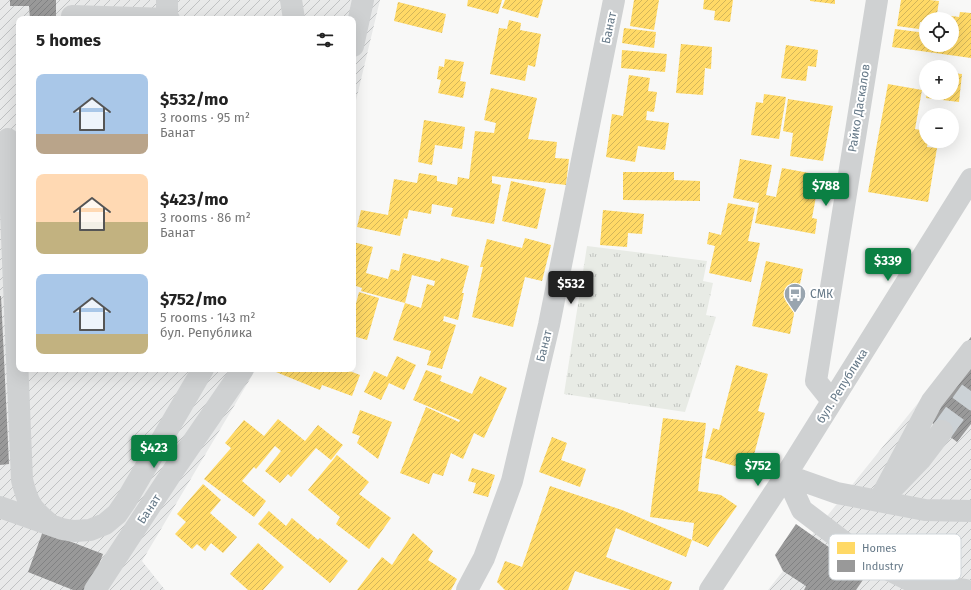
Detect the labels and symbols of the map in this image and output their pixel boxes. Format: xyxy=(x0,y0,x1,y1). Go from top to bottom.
street label: Банат xyxy=(599,10,619,45)
street label: Райко Даскалов xyxy=(845,63,873,153)
pin: $788 xyxy=(802,173,850,207)
pin: $339 xyxy=(864,248,912,282)
pin: $532 xyxy=(547,271,595,305)
bus stop icon: СМК xyxy=(782,281,808,314)
place label: СМК xyxy=(810,287,833,301)
street label: Банат xyxy=(533,328,555,363)
street label: бул. Република xyxy=(813,346,871,426)
pin: $423 xyxy=(130,435,178,469)
pin: $752 xyxy=(734,453,782,487)
street label: Банат xyxy=(134,491,164,526)
legend xyxy=(829,534,961,580)
text: Homes xyxy=(862,542,896,555)
text: Industry xyxy=(862,560,904,573)

